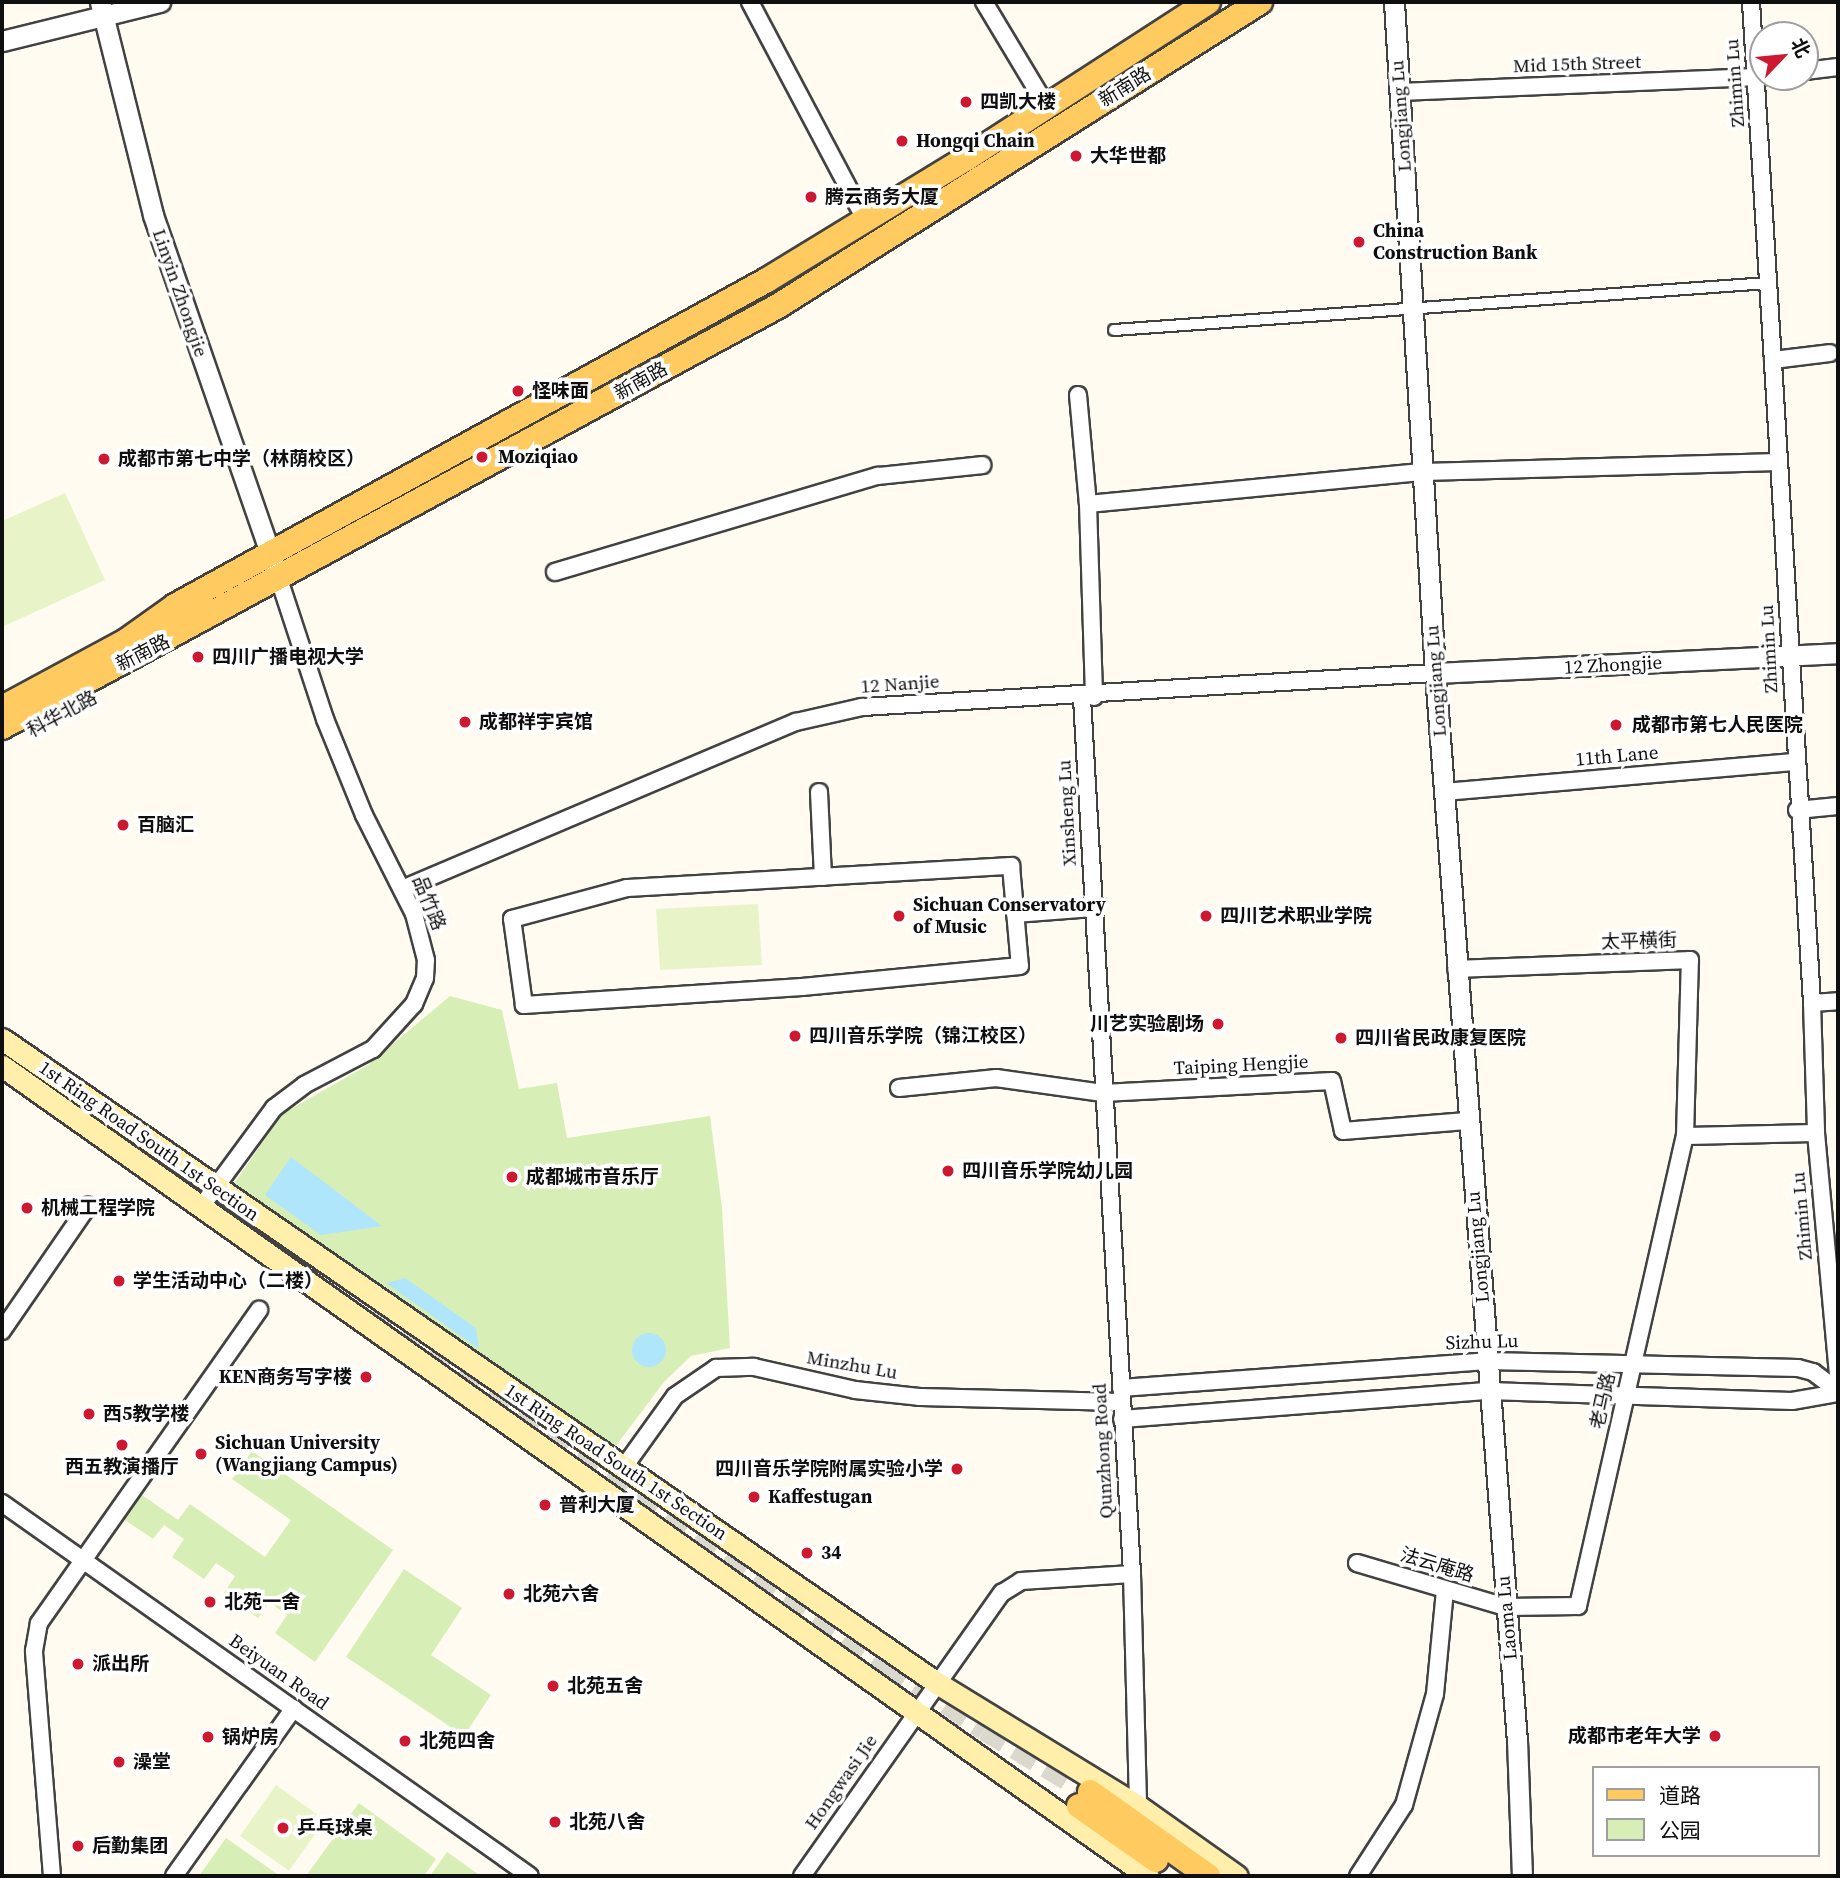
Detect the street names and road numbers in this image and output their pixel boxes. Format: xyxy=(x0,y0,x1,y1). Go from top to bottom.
street label: Zhimin Lu xyxy=(1721,38,1749,128)
street label: Mid 15th Street xyxy=(1513,50,1641,78)
street label: Longjiang Lu xyxy=(1386,59,1416,173)
street label: 新南路 xyxy=(1095,62,1155,112)
street label: Linyin Zhongjie xyxy=(147,226,213,360)
street label: 新南路 xyxy=(611,357,671,405)
street label: Zhimin Lu xyxy=(1755,604,1783,694)
street label: Longjiang Lu xyxy=(1421,624,1451,738)
street label: 新南路 xyxy=(112,630,174,676)
street label: 12 Zhongjie xyxy=(1563,651,1663,679)
street label: 12 Nanjie xyxy=(860,670,940,698)
street label: 科华北路 xyxy=(23,686,101,742)
street label: 11th Lane xyxy=(1575,741,1659,771)
street label: Xinsheng Lu xyxy=(1053,759,1081,867)
street label: 品竹路 xyxy=(408,872,450,934)
street label: 太平横街 xyxy=(1601,928,1677,954)
street label: Taiping Hengjie xyxy=(1173,1050,1309,1080)
street label: 1st Ring Road South 1st Section xyxy=(35,1056,263,1226)
street label: Zhimin Lu xyxy=(1787,1171,1817,1261)
street label: Longjiang Lu xyxy=(1462,1190,1494,1304)
street label: Sizhu Lu xyxy=(1445,1329,1519,1355)
street label: Minzhu Lu xyxy=(805,1346,899,1384)
street label: 老马路 xyxy=(1586,1371,1620,1431)
street label: 1st Ring Road South 1st Section xyxy=(500,1379,732,1545)
street label: Qunzhong Road xyxy=(1088,1383,1118,1519)
street label: 法云庵路 xyxy=(1397,1543,1477,1587)
street label: Laoma Lu xyxy=(1492,1575,1522,1661)
street label: Beiyuan Road xyxy=(225,1629,333,1715)
street label: Hongwasi Jie xyxy=(800,1730,882,1834)

